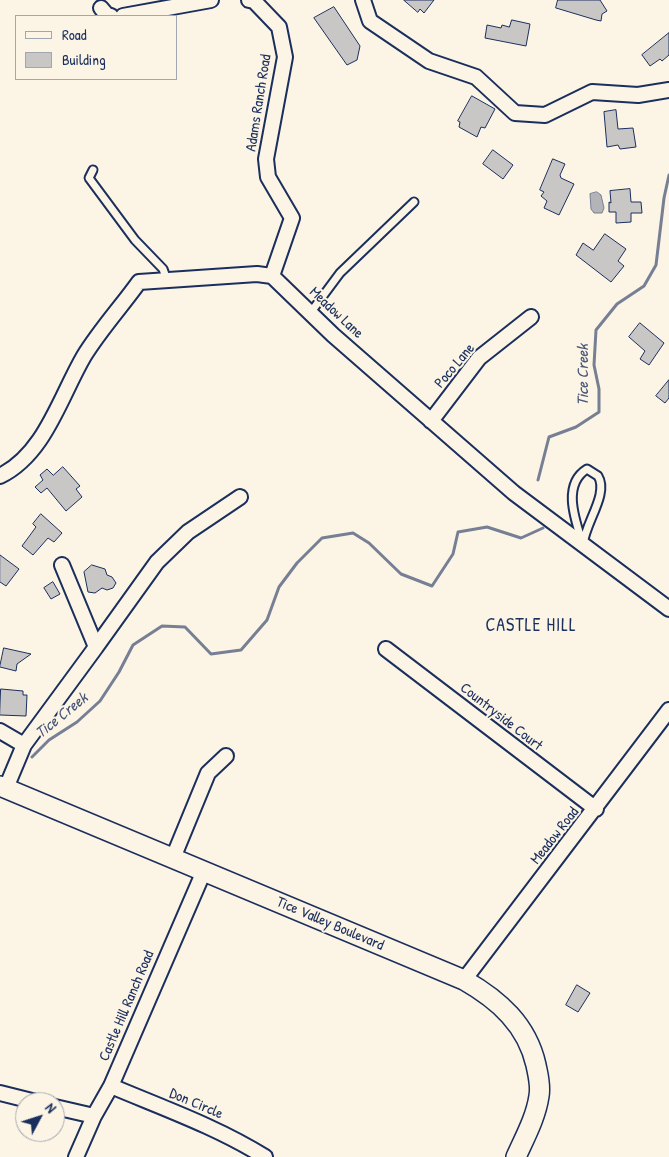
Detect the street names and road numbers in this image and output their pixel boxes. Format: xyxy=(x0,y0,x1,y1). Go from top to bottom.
street label: Adams Ranch Road xyxy=(242,53,276,153)
street label: Meadow Lane xyxy=(305,283,367,343)
street label: Poco Lane xyxy=(431,340,479,392)
street label: Countryside Court xyxy=(456,679,546,755)
street label: Meadow Road xyxy=(527,804,583,868)
street label: Tice Valley Boulevard xyxy=(273,893,387,955)
street label: Castle Hill Ranch Road xyxy=(96,948,158,1064)
street label: Don Circle xyxy=(166,1085,226,1123)

